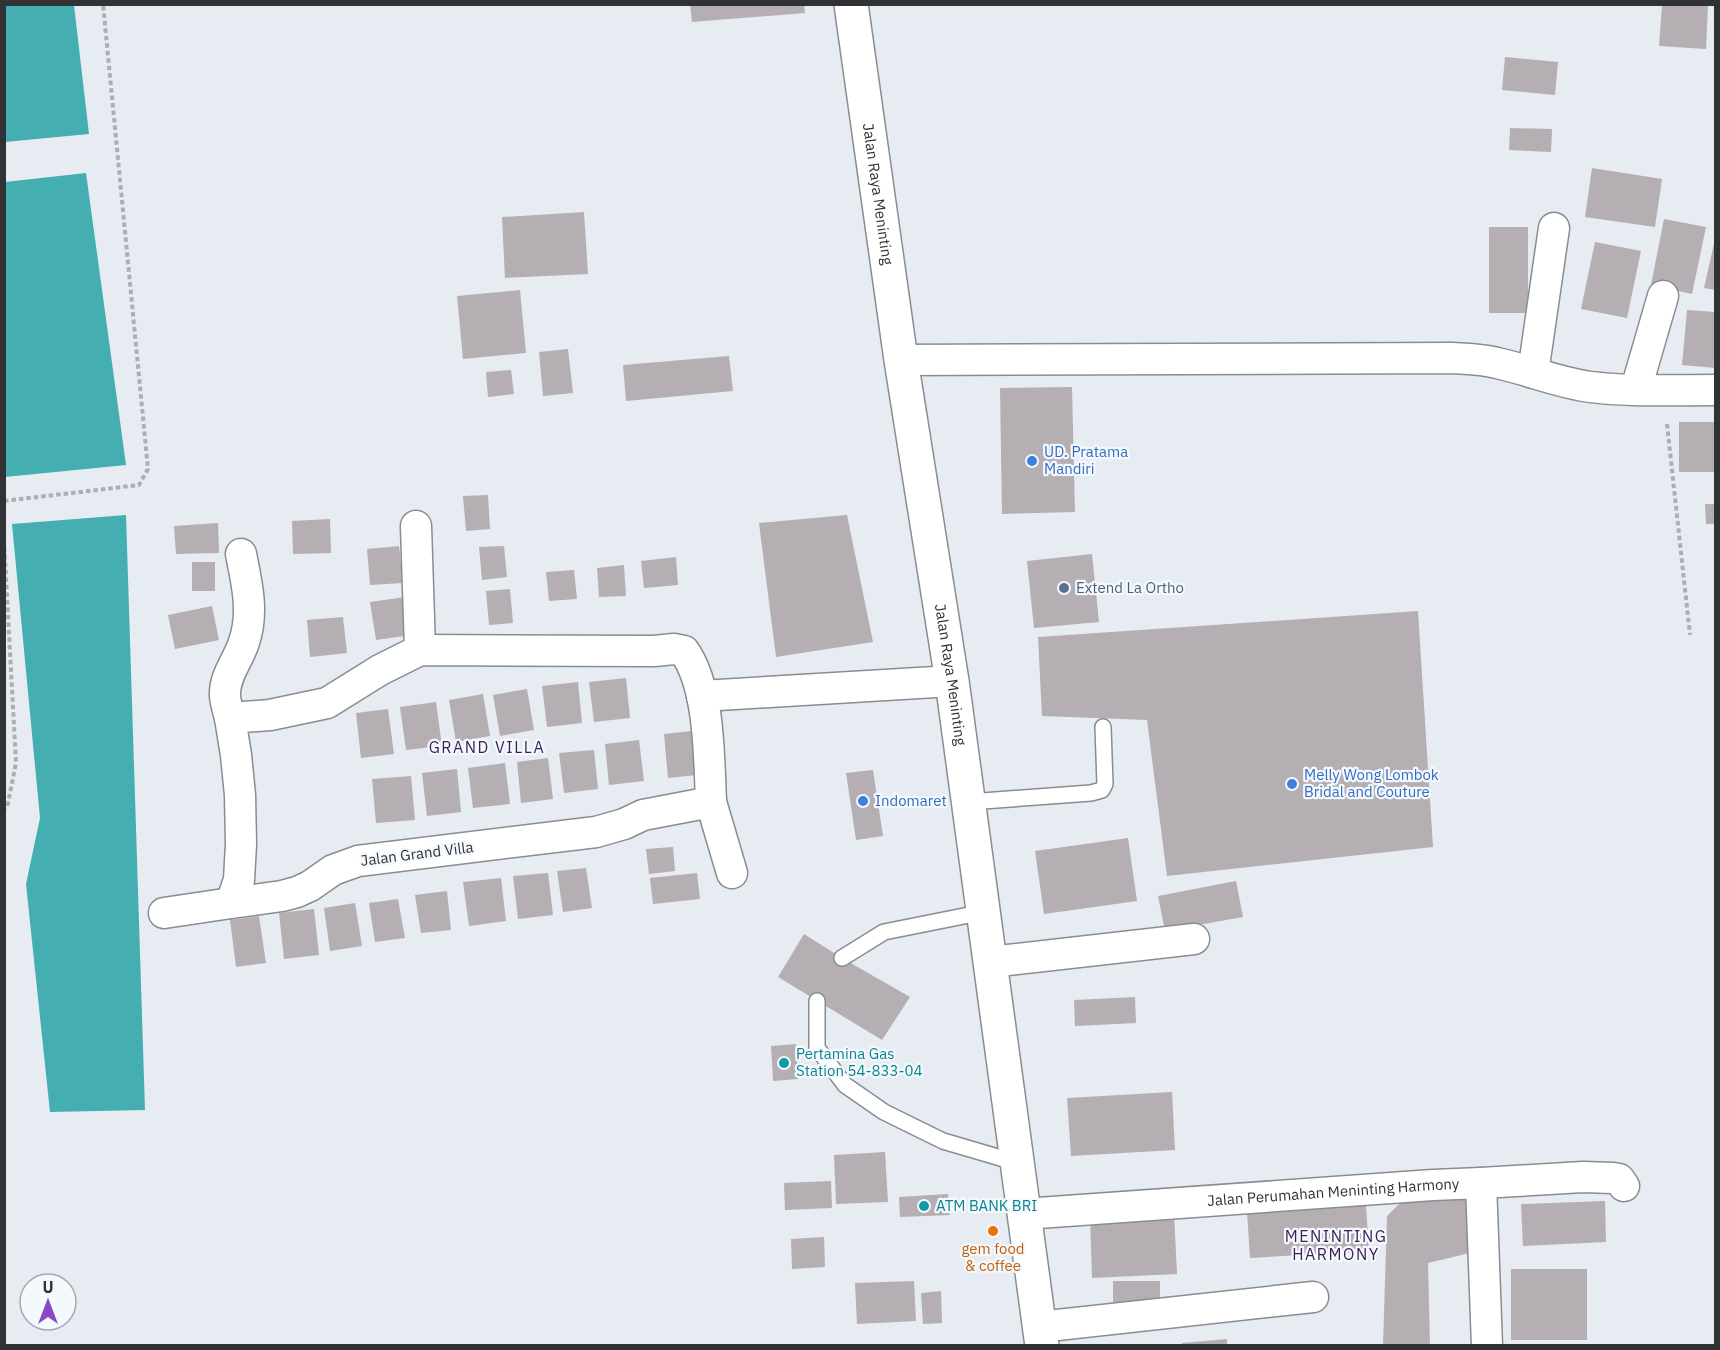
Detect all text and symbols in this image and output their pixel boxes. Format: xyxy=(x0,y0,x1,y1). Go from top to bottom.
street label: Jalan Raya Meninting xyxy=(859,122,898,266)
place label: UD. Pratama Mandiri xyxy=(1044,442,1128,478)
marker: UD. Pratama Mandiri xyxy=(1025,454,1039,468)
place label: Extend La Ortho xyxy=(1076,578,1184,597)
marker: Extend La Ortho xyxy=(1057,581,1071,595)
street label: Jalan Raya Meninting xyxy=(931,602,971,747)
district label: GRAND VILLA xyxy=(429,737,545,757)
place label: Melly Wong Lombok Bridal and Couture xyxy=(1304,765,1439,801)
marker: Melly Wong Lombok Bridal and Couture xyxy=(1285,777,1299,791)
place label: Indomaret xyxy=(875,791,947,810)
marker: Indomaret xyxy=(856,794,870,808)
street label: Jalan Grand Villa xyxy=(359,837,474,870)
place label: Pertamina Gas Station 54-833-04 xyxy=(796,1044,922,1080)
marker: Pertamina Gas Station 54-833-04 xyxy=(777,1056,791,1070)
street label: Jalan Perumahan Meninting Harmony xyxy=(1207,1174,1460,1210)
place label: ATM BANK BRI xyxy=(936,1196,1037,1215)
marker: ATM BANK BRI xyxy=(917,1199,931,1213)
marker: gem food & coffee xyxy=(986,1224,1000,1238)
district label: MENINTING HARMONY xyxy=(1285,1226,1387,1264)
place label: gem food & coffee xyxy=(961,1239,1025,1275)
north arrow xyxy=(18,1272,78,1332)
text: U xyxy=(42,1277,54,1297)

